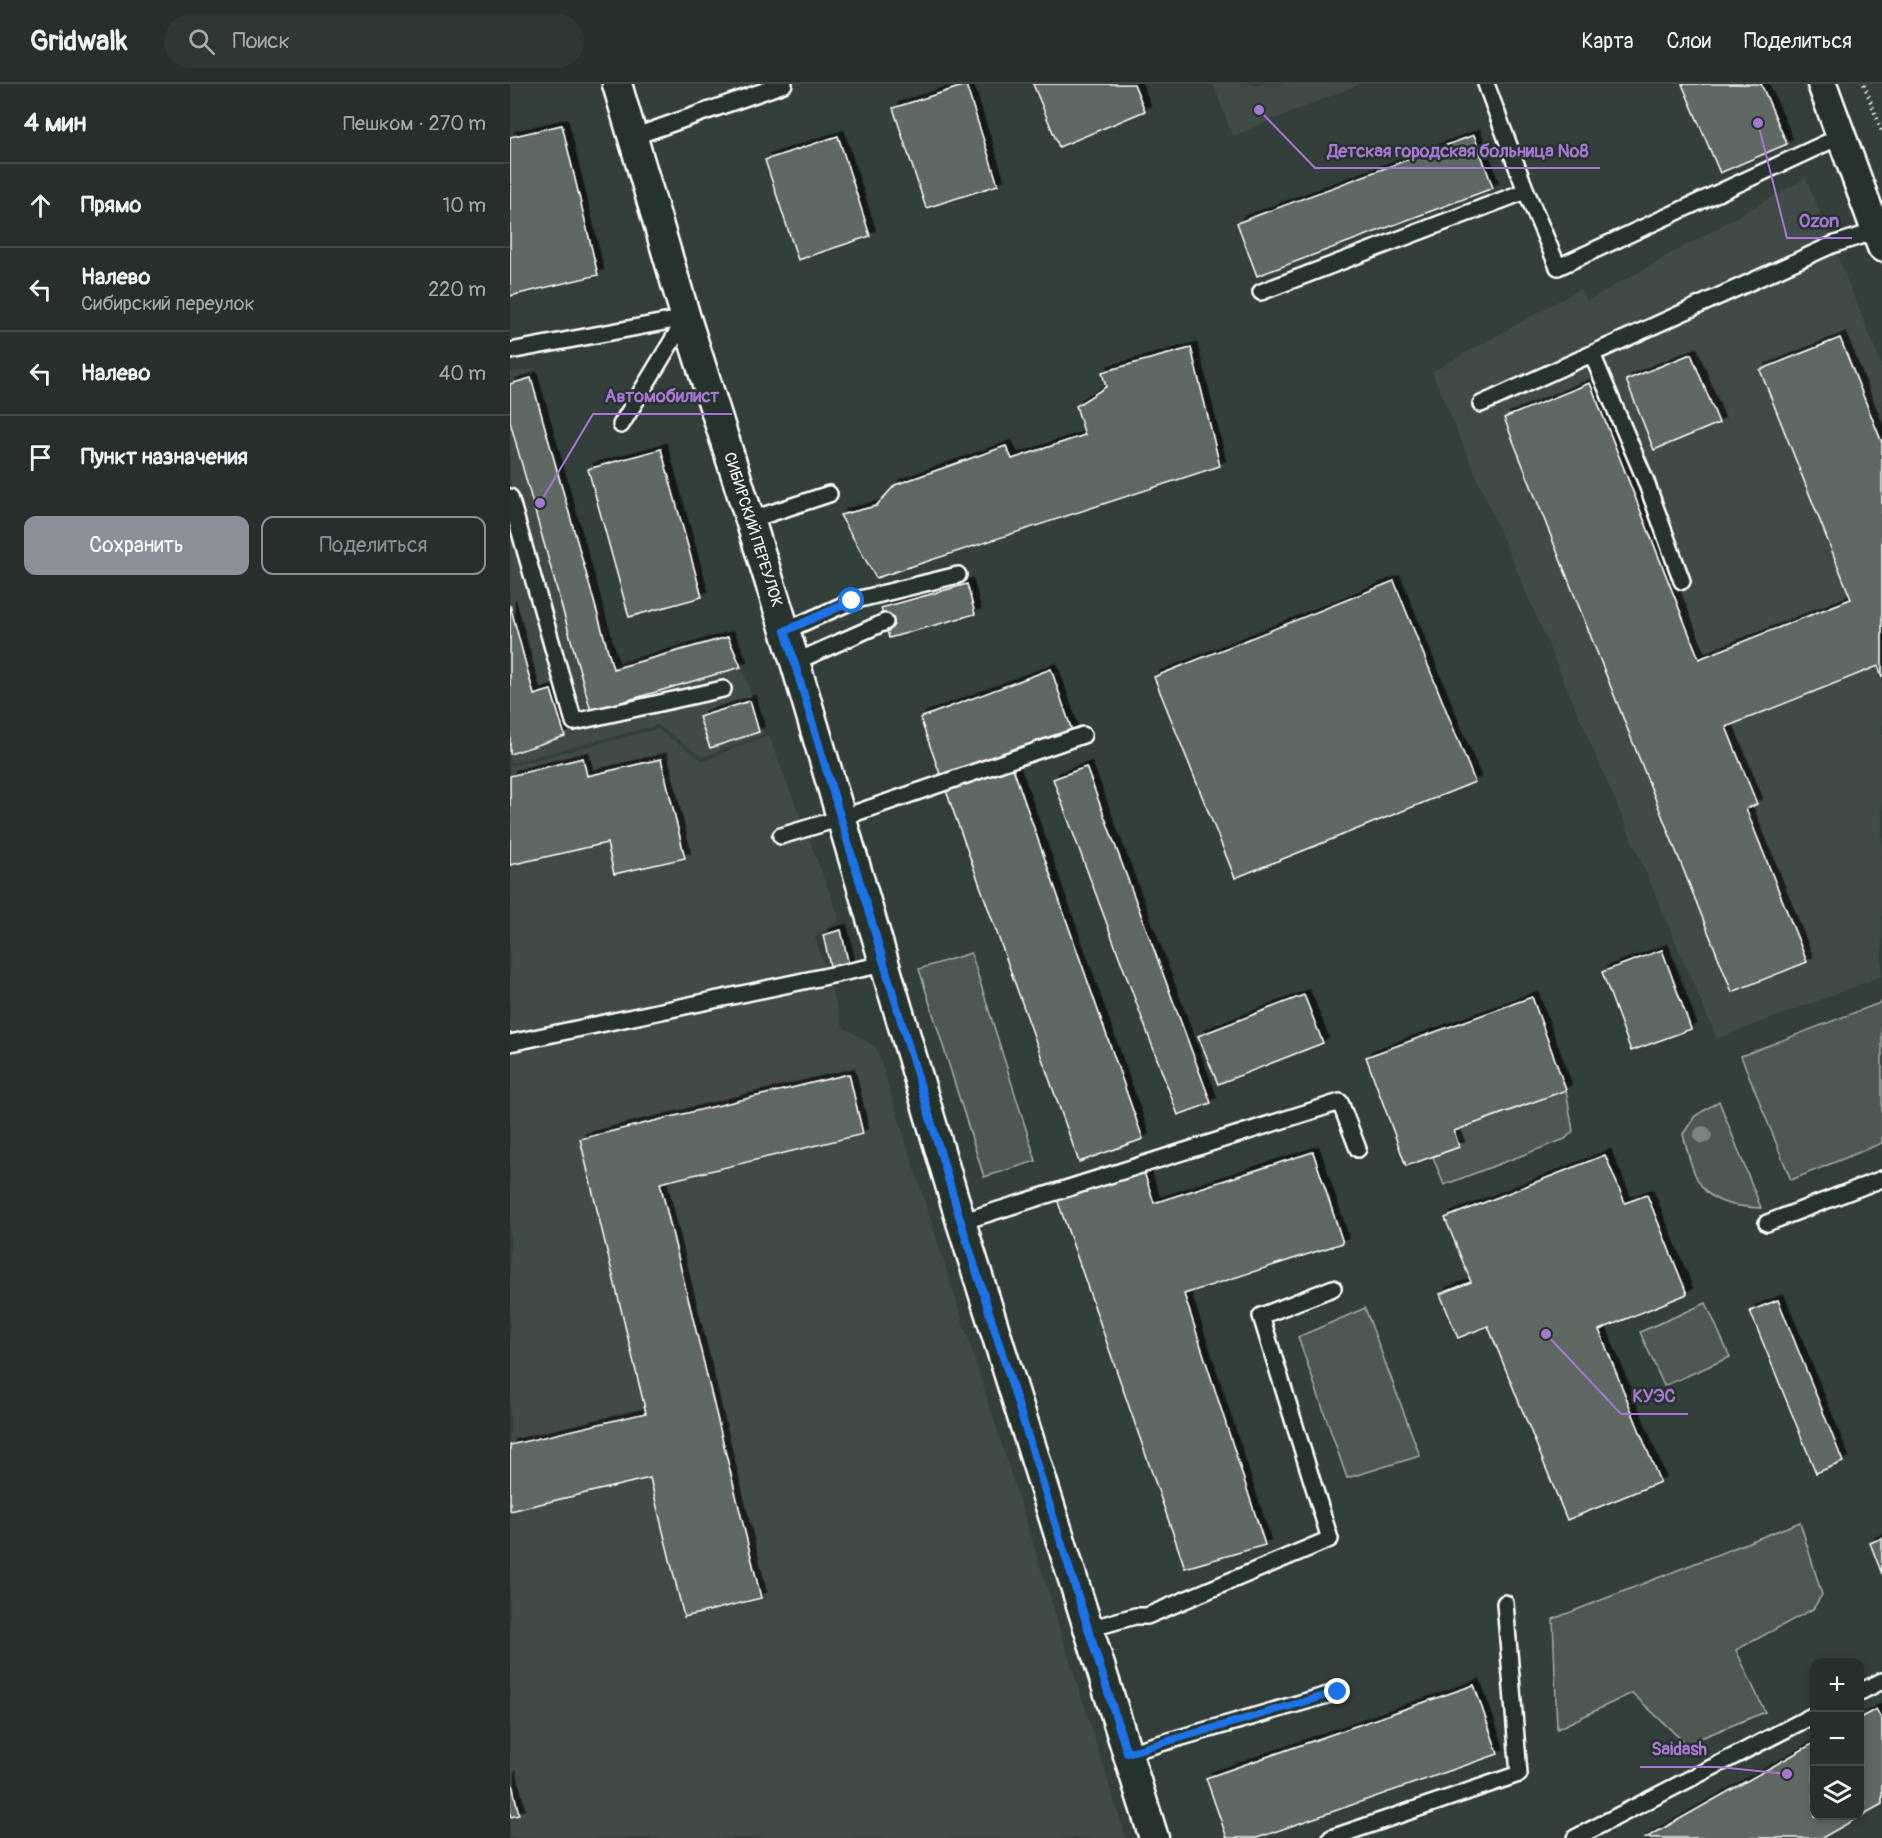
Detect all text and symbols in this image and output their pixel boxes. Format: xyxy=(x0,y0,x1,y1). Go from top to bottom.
search box xyxy=(164,14,584,68)
text: Gridwalk xyxy=(30,24,128,59)
icon: search xyxy=(185,25,218,58)
text: Поиск xyxy=(233,27,290,55)
text: Карта xyxy=(1581,28,1633,55)
text: Слои xyxy=(1666,28,1711,55)
text: Поделиться xyxy=(1744,28,1852,55)
text: 4 мин xyxy=(24,107,86,139)
text: Пешком · 270 m xyxy=(343,111,486,136)
callout: Детская городская больница №8 xyxy=(1315,132,1600,168)
text: Детская городская больница №8 xyxy=(1327,140,1589,163)
icon: ahead xyxy=(24,189,57,222)
text: Прямо xyxy=(81,191,141,219)
text: 10 m xyxy=(442,193,486,218)
callout: Ozon xyxy=(1787,202,1852,238)
text: Ozon xyxy=(1799,210,1839,233)
text: Налево xyxy=(81,263,150,291)
icon: left xyxy=(24,273,57,306)
text: 220 m xyxy=(428,277,486,302)
text: Сибирский переулок xyxy=(81,291,255,316)
icon: left xyxy=(24,357,57,390)
text: Налево xyxy=(81,359,150,387)
text: 40 m xyxy=(439,361,486,386)
callout: Автомобилист xyxy=(593,378,732,414)
text: Автомобилист xyxy=(605,385,720,408)
icon: arrive xyxy=(24,441,57,474)
text: Пункт назначения xyxy=(81,443,248,471)
street label: СИБИРСКИЙ ПЕРЕУЛОК xyxy=(719,450,787,610)
button: Сохранить xyxy=(24,516,249,575)
button: Поделиться xyxy=(261,516,486,575)
route start xyxy=(838,587,864,613)
callout: КУЭС xyxy=(1621,1378,1688,1414)
text: КУЭС xyxy=(1632,1385,1676,1408)
map controls xyxy=(1810,1658,1864,1820)
button: + xyxy=(1810,1658,1864,1712)
route end xyxy=(1324,1678,1350,1704)
button: − xyxy=(1810,1712,1864,1766)
callout: Saidash xyxy=(1640,1731,1719,1767)
text: Saidash xyxy=(1651,1738,1707,1761)
button: layers xyxy=(1810,1766,1864,1820)

